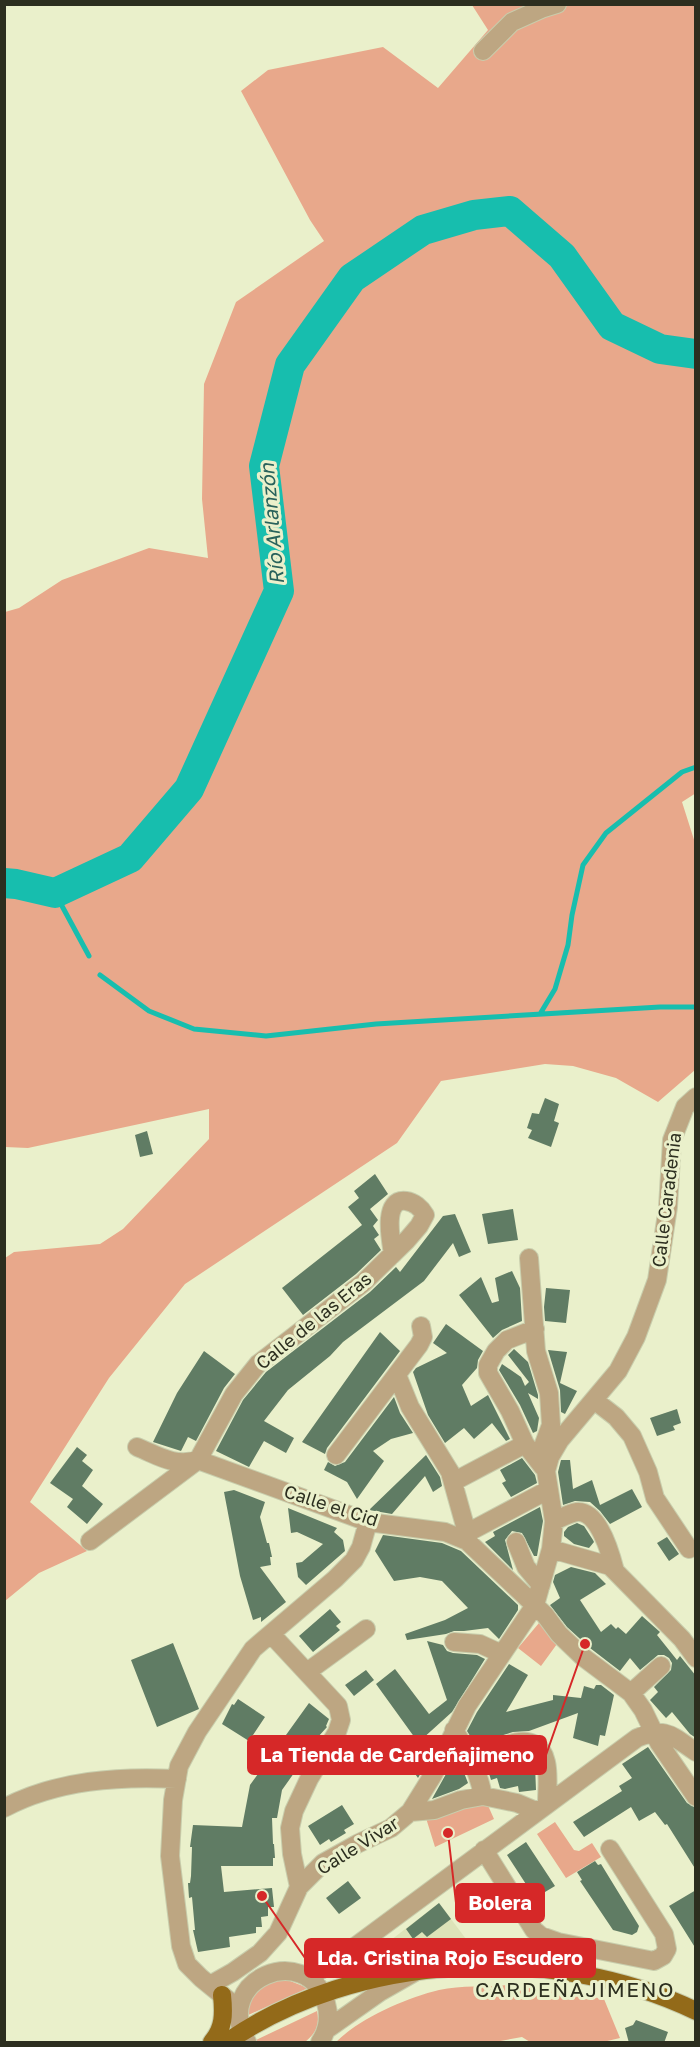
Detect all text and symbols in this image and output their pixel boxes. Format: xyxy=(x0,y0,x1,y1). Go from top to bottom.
water label: Río Arlanzón xyxy=(254,462,288,586)
street label: Calle Caradenia xyxy=(647,1131,685,1269)
street label: Calle de las Eras xyxy=(251,1267,376,1374)
street label: Calle el Cid xyxy=(282,1480,381,1531)
callout: La Tienda de Cardeñajimeno xyxy=(248,1736,546,1774)
text: La Tienda de Cardeñajimeno xyxy=(260,1742,534,1766)
street label: Calle Vivar xyxy=(312,1811,402,1879)
callout: Bolera xyxy=(456,1884,544,1922)
text: Bolera xyxy=(468,1890,532,1914)
callout: Lda. Cristina Rojo Escudero xyxy=(305,1939,595,1977)
text: Lda. Cristina Rojo Escudero xyxy=(317,1945,583,1969)
district label: CARDEÑAJIMENO xyxy=(475,1976,675,2002)

